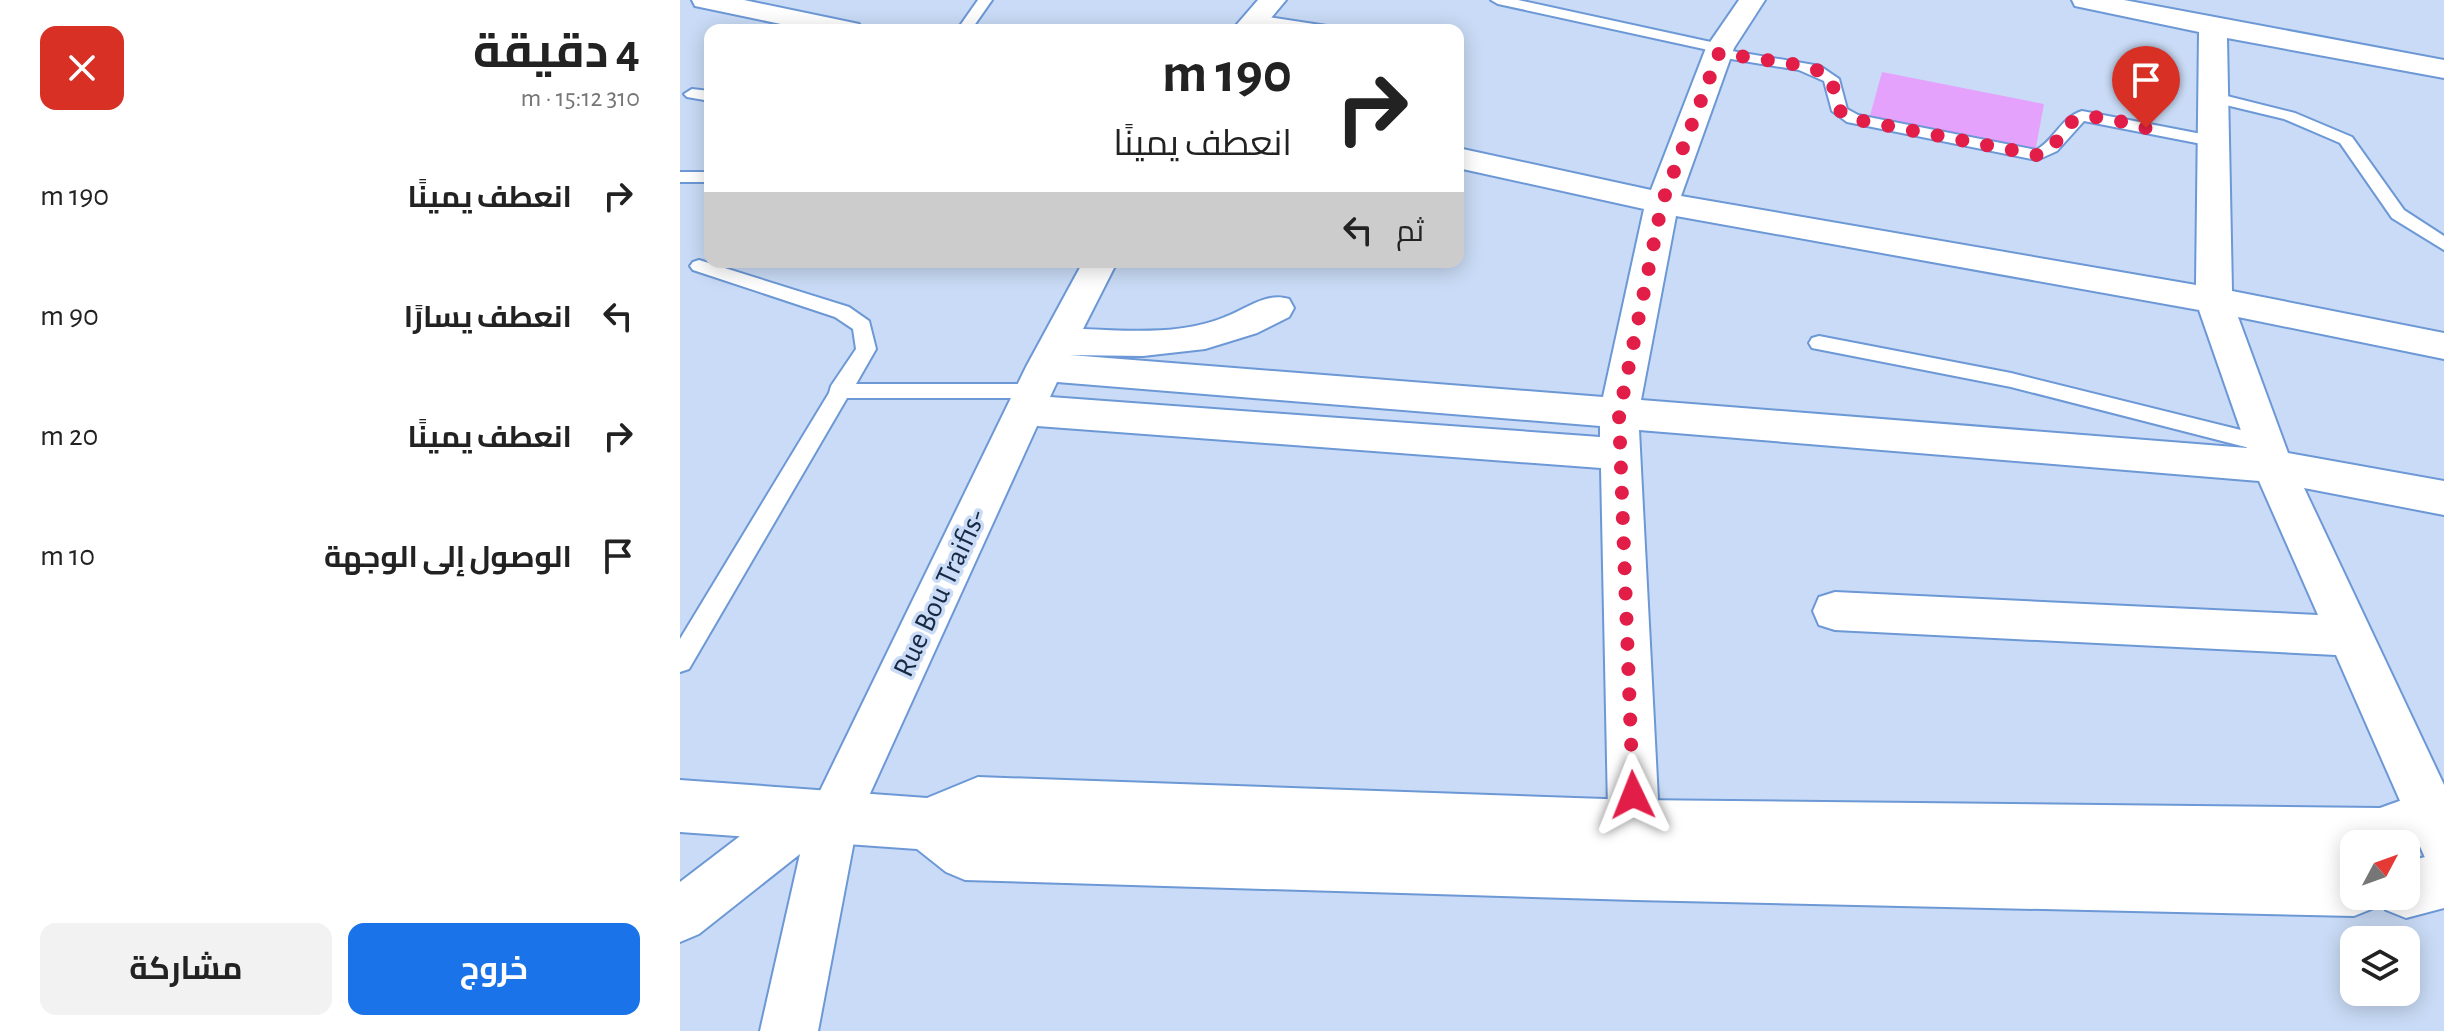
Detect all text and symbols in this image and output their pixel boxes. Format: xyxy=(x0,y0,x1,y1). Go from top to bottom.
button: close xyxy=(40,26,124,110)
text: 4 دقيقة xyxy=(473,29,640,77)
text: 190 m xyxy=(1162,46,1292,102)
pin xyxy=(2112,46,2180,128)
icon: right xyxy=(1320,56,1424,160)
icon: arrive xyxy=(2124,58,2168,102)
text: 310 m · 15:12 xyxy=(520,85,640,111)
text: انعطف يمينًا xyxy=(1113,126,1292,162)
icon: right xyxy=(596,174,640,218)
text: 190 m xyxy=(40,181,109,211)
text: انعطف يمينًا xyxy=(408,183,572,213)
icon: left xyxy=(1336,208,1380,252)
text: ثم xyxy=(1396,217,1424,247)
icon: left xyxy=(596,294,640,338)
text: 90 m xyxy=(40,301,99,331)
text: انعطف يسارًا xyxy=(404,303,572,333)
icon: right xyxy=(596,414,640,458)
text: 20 m xyxy=(40,421,98,451)
text: انعطف يمينًا xyxy=(408,423,572,453)
street label: Rue Bou Traifis- xyxy=(888,505,992,681)
icon: arrive xyxy=(596,534,640,578)
text: 10 m xyxy=(40,541,95,571)
text: الوصول إلى الوجهة xyxy=(324,543,572,573)
position arrow xyxy=(1591,753,1675,837)
north arrow xyxy=(2340,830,2420,910)
map controls xyxy=(2340,830,2420,1006)
button: مشاركة xyxy=(40,923,332,1015)
button: خروج xyxy=(348,923,640,1015)
button: layers xyxy=(2340,926,2420,1006)

